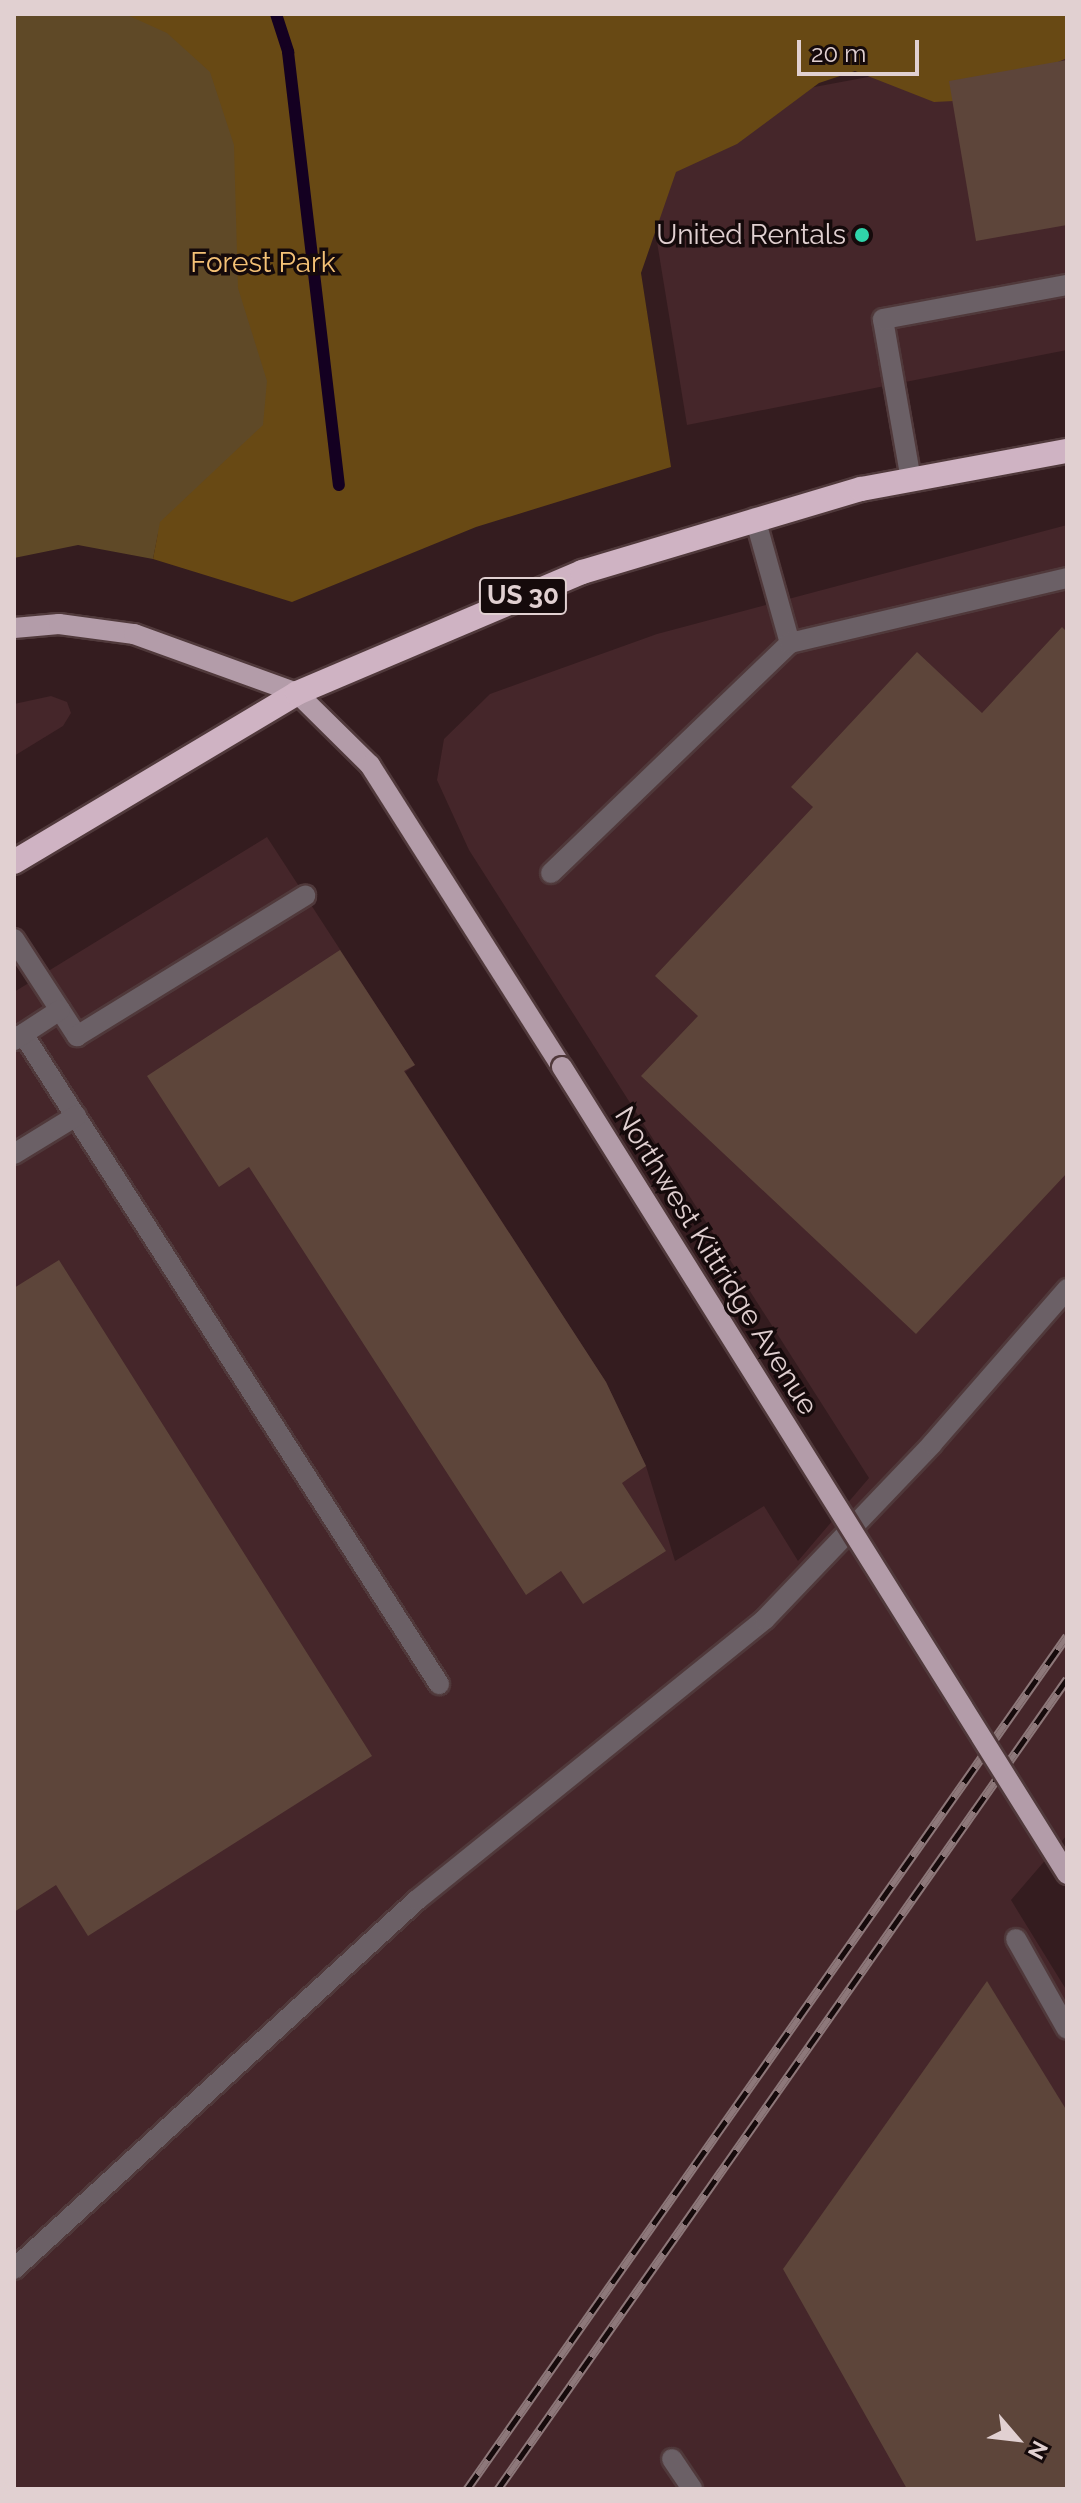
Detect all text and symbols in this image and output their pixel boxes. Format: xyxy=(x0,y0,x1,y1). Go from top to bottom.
scale bar xyxy=(801,24,923,74)
text: 20 m xyxy=(811,39,866,68)
place label: United Rentals xyxy=(656,218,846,252)
marker: United Rentals xyxy=(853,226,871,244)
park label: Forest Park xyxy=(190,246,336,280)
road number: US 30 xyxy=(477,574,569,618)
street label: Northwest Kittridge Avenue xyxy=(607,1101,825,1421)
north arrow xyxy=(977,2399,1057,2479)
text: N xyxy=(1023,2437,1054,2464)

